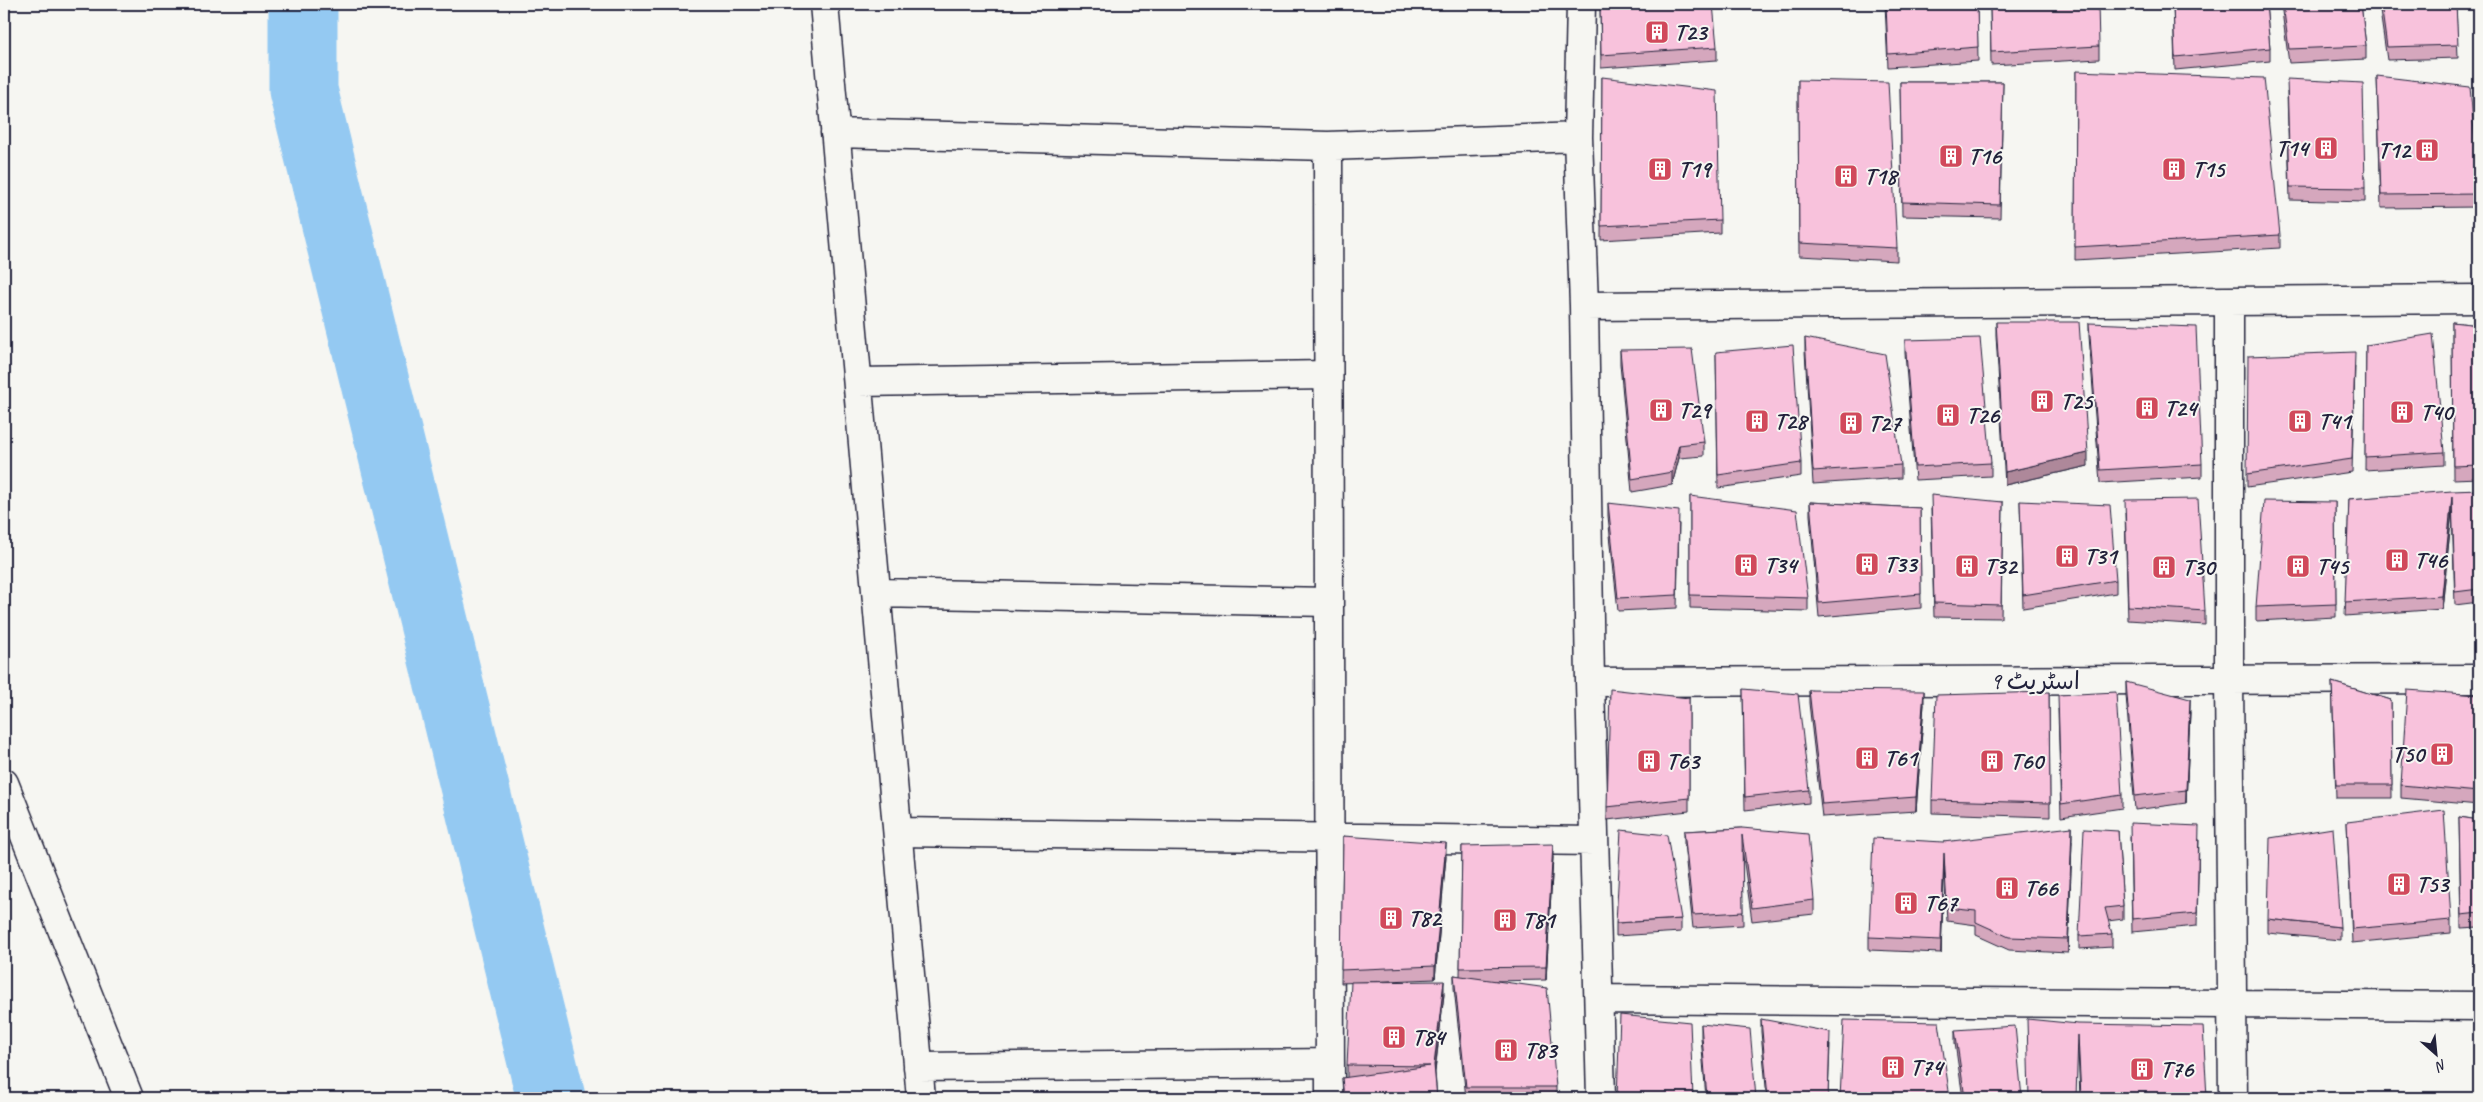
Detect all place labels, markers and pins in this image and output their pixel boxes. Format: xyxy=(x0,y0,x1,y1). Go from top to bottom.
place label: T23 xyxy=(1674,17,1709,47)
building icon: T23 xyxy=(1644,19,1670,45)
place label: T14 xyxy=(2275,133,2311,163)
building icon: T14 xyxy=(2313,135,2339,161)
place label: T12 xyxy=(2377,135,2412,165)
building icon: T12 xyxy=(2414,137,2440,163)
place label: T16 xyxy=(1968,141,2003,171)
building icon: T16 xyxy=(1938,143,1964,169)
place label: T19 xyxy=(1678,154,1713,184)
place label: T15 xyxy=(2192,154,2227,184)
building icon: T19 xyxy=(1647,156,1673,182)
building icon: T15 xyxy=(2161,156,2187,182)
place label: T18 xyxy=(1864,161,1900,191)
building icon: T18 xyxy=(1833,163,1859,189)
place label: T25 xyxy=(2060,386,2095,416)
building icon: T25 xyxy=(2029,388,2055,414)
place label: T24 xyxy=(2164,393,2200,423)
place label: T29 xyxy=(1678,395,1713,425)
building icon: T24 xyxy=(2134,395,2160,421)
building icon: T29 xyxy=(1648,397,1674,423)
place label: T40 xyxy=(2420,397,2455,427)
building icon: T40 xyxy=(2389,399,2415,425)
place label: T26 xyxy=(1966,400,2001,430)
building icon: T26 xyxy=(1935,402,1961,428)
place label: T28 xyxy=(1774,406,1810,436)
place label: T41 xyxy=(2318,406,2354,436)
building icon: T28 xyxy=(1744,408,1770,434)
place label: T27 xyxy=(1868,408,1903,438)
building icon: T41 xyxy=(2287,408,2313,434)
building icon: T27 xyxy=(1838,410,1864,436)
place label: T31 xyxy=(2084,541,2120,571)
building icon: T31 xyxy=(2054,543,2080,569)
place label: T46 xyxy=(2414,545,2449,575)
building icon: T46 xyxy=(2384,547,2410,573)
place label: T33 xyxy=(1884,549,1919,579)
place label: T34 xyxy=(1764,550,1800,580)
building icon: T33 xyxy=(1854,551,1880,577)
place label: T32 xyxy=(1984,551,2019,581)
place label: T45 xyxy=(2316,551,2351,581)
building icon: T34 xyxy=(1733,552,1759,578)
place label: T30 xyxy=(2182,552,2217,582)
building icon: T32 xyxy=(1954,553,1980,579)
building icon: T45 xyxy=(2285,553,2311,579)
building icon: T30 xyxy=(2151,554,2177,580)
place label: T50 xyxy=(2392,739,2426,769)
building icon: T50 xyxy=(2429,741,2455,767)
place label: T61 xyxy=(1884,743,1920,773)
building icon: T61 xyxy=(1854,745,1880,771)
place label: T63 xyxy=(1666,746,1701,776)
place label: T60 xyxy=(2010,746,2045,776)
building icon: T63 xyxy=(1636,748,1662,774)
building icon: T60 xyxy=(1979,748,2005,774)
place label: T53 xyxy=(2416,869,2450,899)
building icon: T53 xyxy=(2386,871,2412,897)
place label: T66 xyxy=(2024,873,2059,903)
building icon: T66 xyxy=(1994,875,2020,901)
place label: T67 xyxy=(1924,888,1959,918)
building icon: T67 xyxy=(1893,890,1919,916)
place label: T82 xyxy=(1408,903,1443,933)
building icon: T82 xyxy=(1378,905,1404,931)
place label: T81 xyxy=(1522,905,1558,935)
building icon: T81 xyxy=(1492,907,1518,933)
place label: T84 xyxy=(1412,1022,1448,1052)
building icon: T84 xyxy=(1381,1024,1407,1050)
place label: T83 xyxy=(1524,1035,1559,1065)
building icon: T83 xyxy=(1493,1037,1519,1063)
place label: T74 xyxy=(1910,1052,1946,1082)
building icon: T74 xyxy=(1880,1054,1906,1080)
place label: T76 xyxy=(2160,1054,2195,1084)
building icon: T76 xyxy=(2129,1056,2155,1082)

